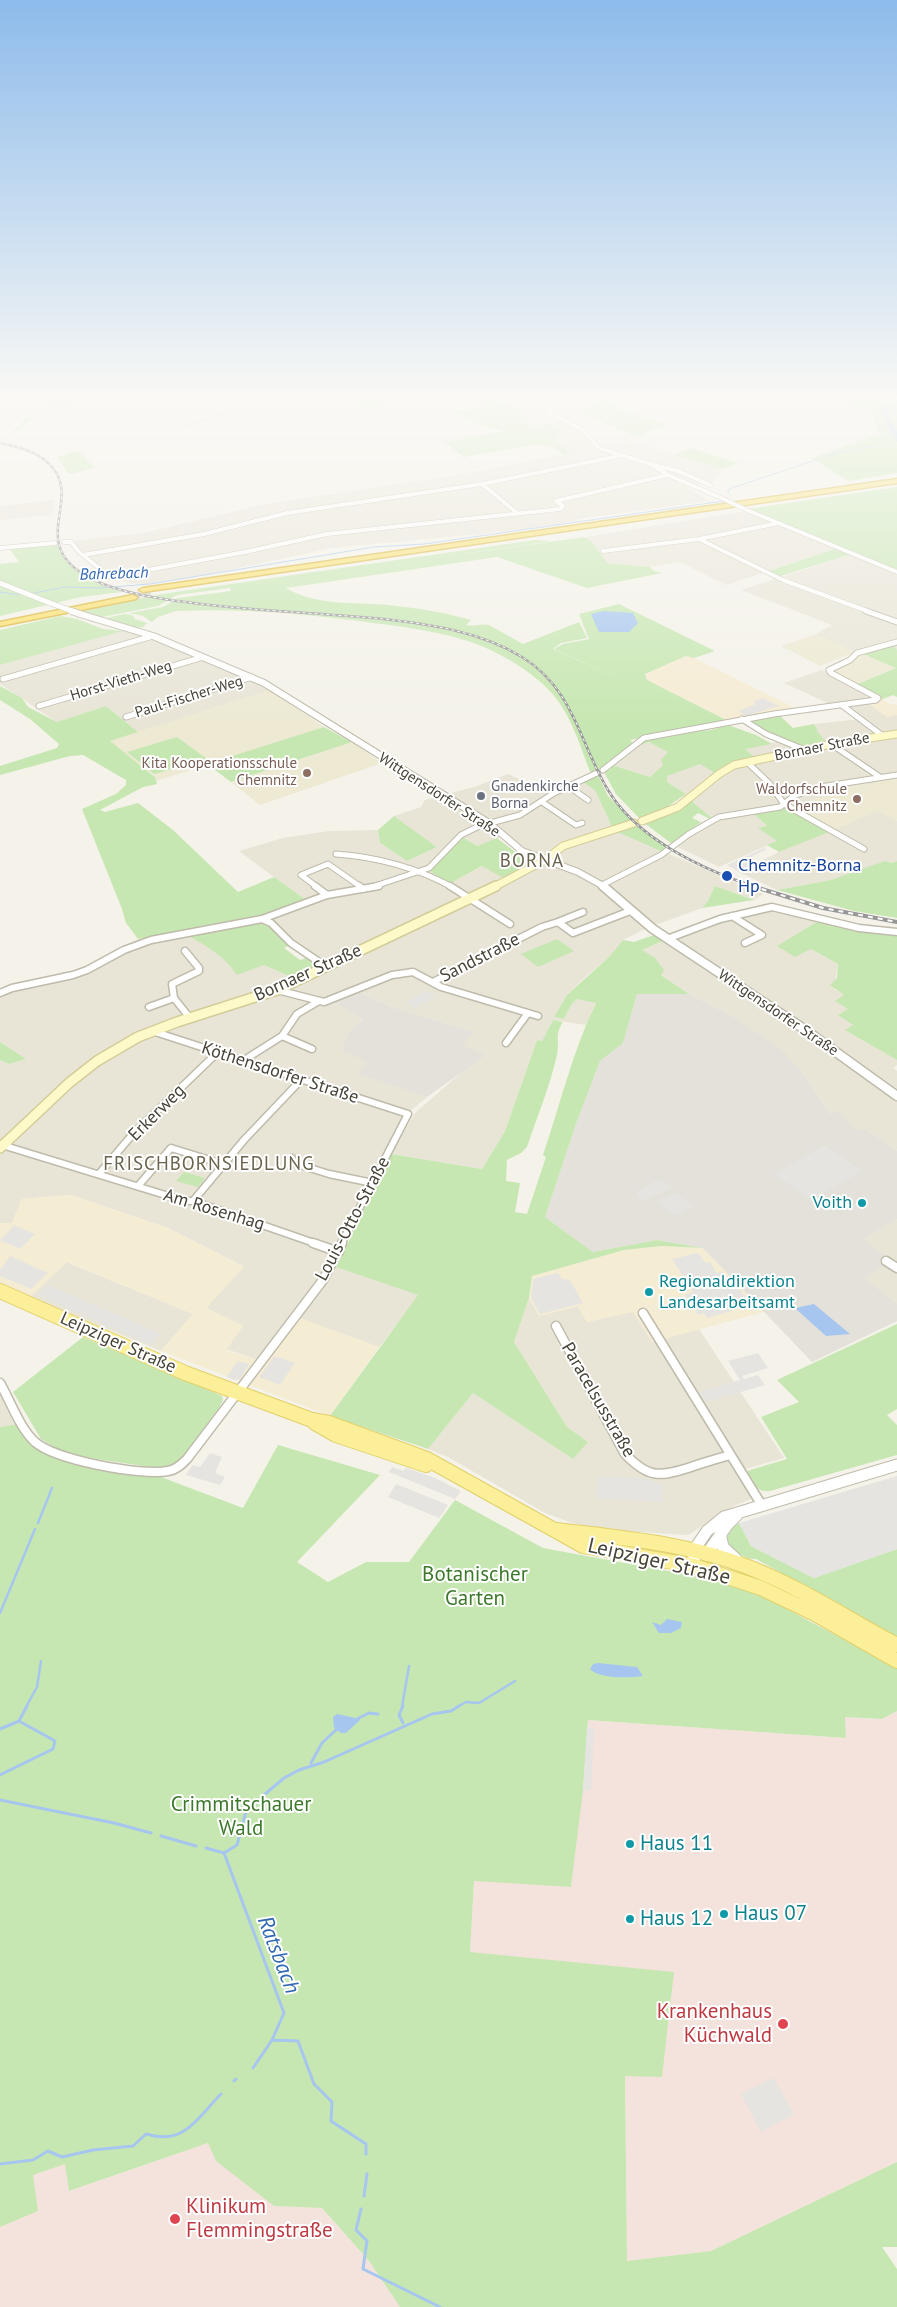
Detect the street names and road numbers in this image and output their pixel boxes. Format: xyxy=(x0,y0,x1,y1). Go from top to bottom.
street label: Horst-Vieth-Weg xyxy=(68,657,174,705)
street label: Paul-Fischer-Weg xyxy=(133,672,245,722)
street label: Bornaer Straße xyxy=(773,729,871,765)
street label: Wittgensdorfer Straße xyxy=(375,749,503,841)
street label: Sandstraße xyxy=(437,929,523,987)
street label: Bornaer Straße xyxy=(251,940,365,1006)
street label: Wittgensdorfer Straße xyxy=(714,966,842,1060)
street label: Köthensdorfer Straße xyxy=(199,1037,361,1109)
street label: Erkerweg xyxy=(124,1080,190,1146)
street label: Louis-Otto-Straße xyxy=(311,1153,395,1285)
street label: Am Rosenhag xyxy=(161,1184,267,1236)
street label: Leipziger Straße xyxy=(57,1308,179,1378)
street label: Paracelsusstraße xyxy=(556,1339,640,1461)
street label: Leipziger Straße xyxy=(585,1533,733,1591)

